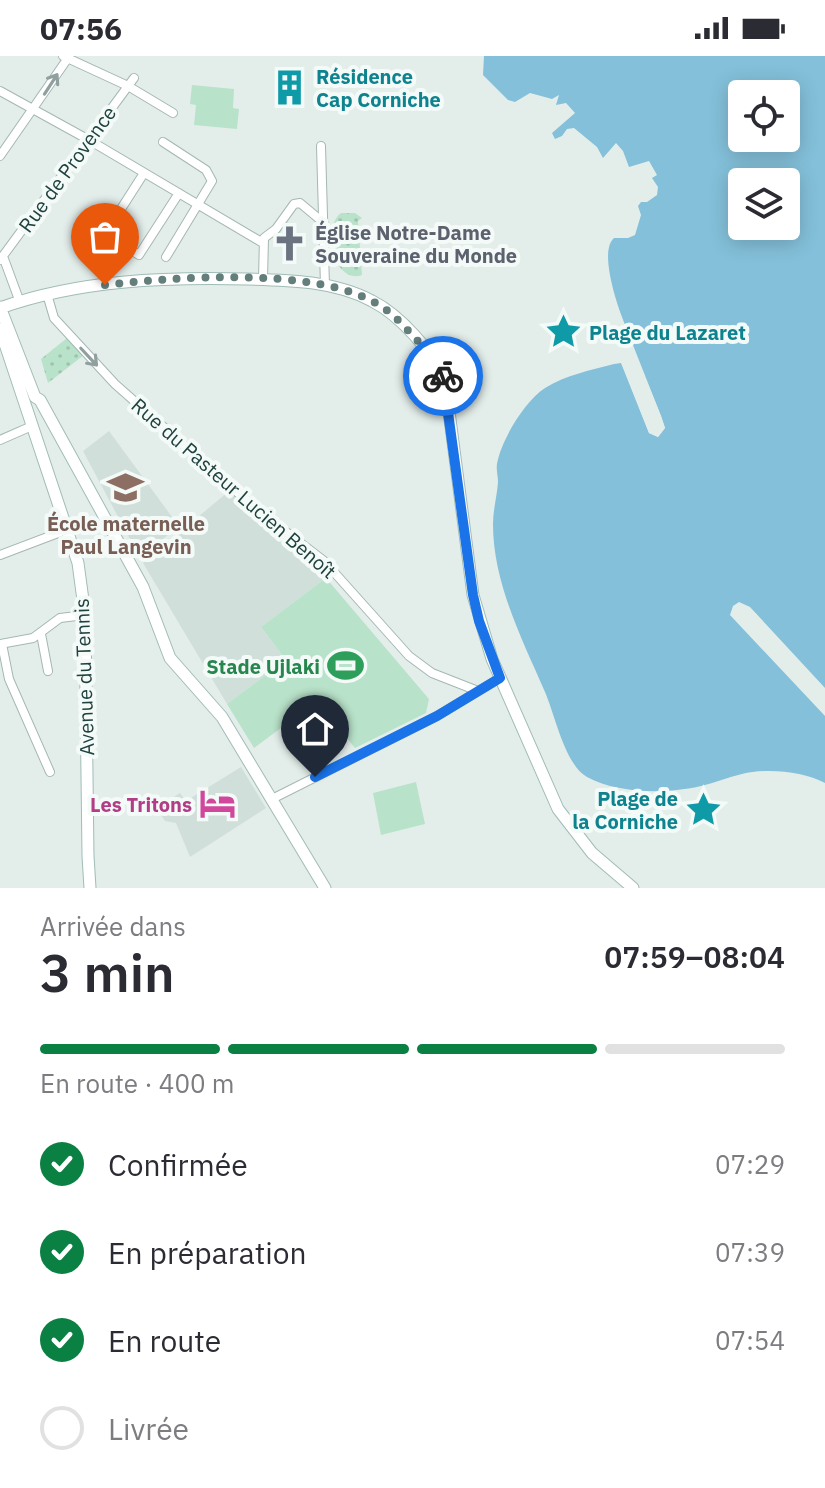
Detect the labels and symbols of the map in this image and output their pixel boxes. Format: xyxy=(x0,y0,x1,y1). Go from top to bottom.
place label: Résidence Cap Corniche xyxy=(316,63,441,113)
building icon: Résidence Cap Corniche xyxy=(271,69,309,107)
one-way arrow xyxy=(44,73,60,96)
street label: Rue de Provence xyxy=(12,100,122,238)
pin xyxy=(71,203,139,285)
place label: Église Notre-Dame Souveraine du Monde xyxy=(315,219,517,269)
church icon: Église Notre-Dame Souveraine du Monde xyxy=(270,224,308,262)
place icon: Plage du Lazaret xyxy=(544,313,582,351)
place label: Plage du Lazaret xyxy=(589,319,746,346)
courier xyxy=(403,336,483,416)
one-way arrow xyxy=(80,346,98,366)
street label: Rue du Pasteur Lucien Benoît xyxy=(126,392,342,584)
school or university icon: École maternelle Paul Langevin xyxy=(107,469,145,507)
place label: École maternelle Paul Langevin xyxy=(47,510,205,560)
street label: Avenue du Tennis xyxy=(68,598,100,756)
sports icon: Stade Ujlaki xyxy=(327,647,365,685)
place label: Stade Ujlaki xyxy=(206,653,320,680)
pin xyxy=(281,695,349,777)
hotel icon: Les Tritons xyxy=(199,785,237,823)
place label: Plage de la Corniche xyxy=(572,785,678,835)
place label: Les Tritons xyxy=(90,791,192,818)
place icon: Plage de la Corniche xyxy=(685,791,723,829)

